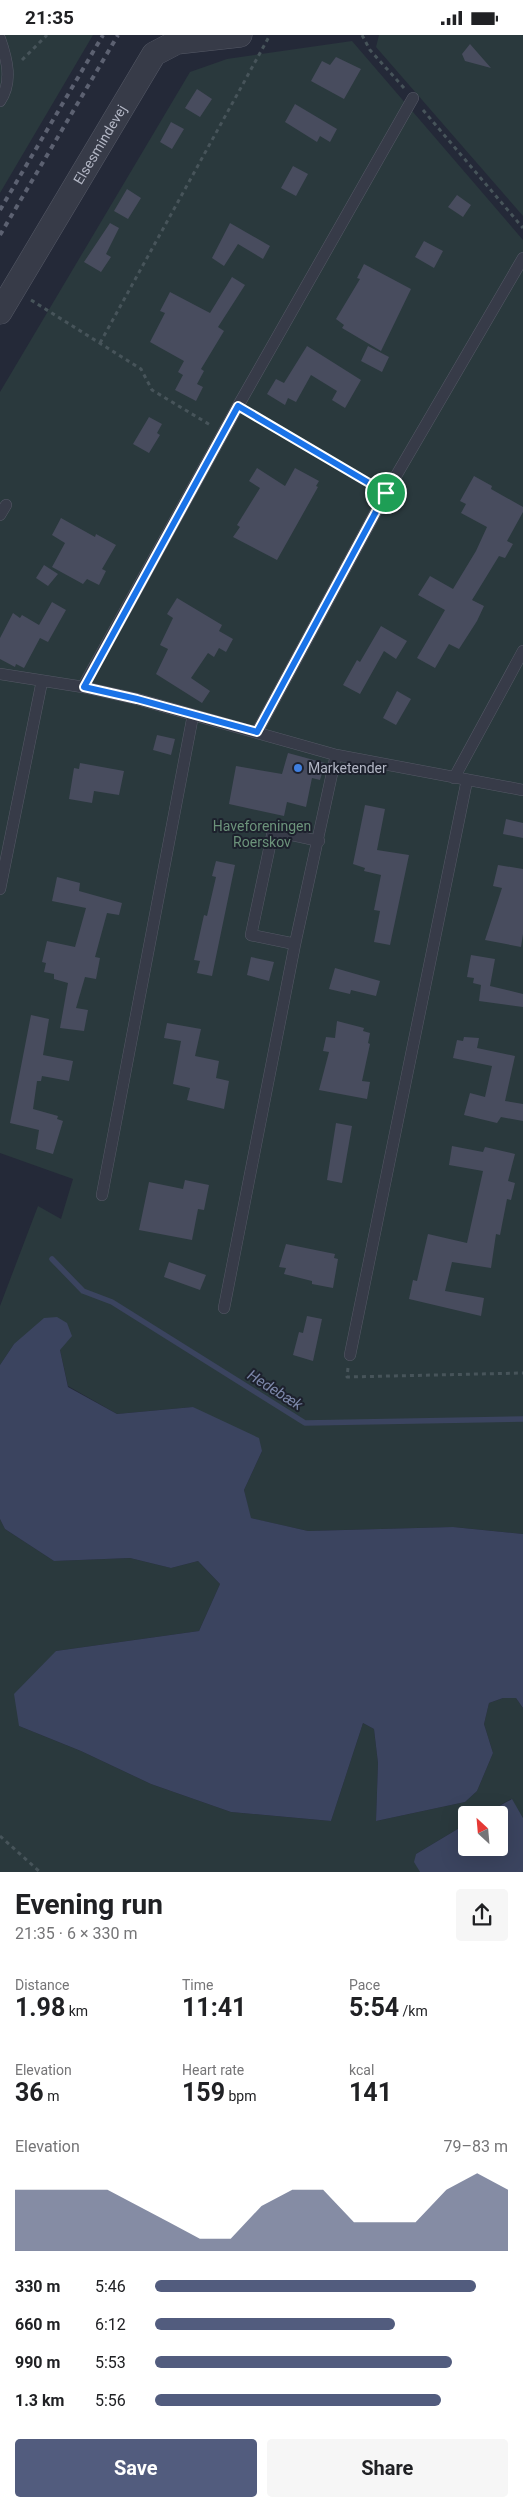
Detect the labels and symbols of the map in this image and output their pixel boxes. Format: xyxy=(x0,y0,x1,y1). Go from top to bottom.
street label: Elsesmindevej xyxy=(70,102,130,187)
pin xyxy=(365,472,407,514)
place label: Marketender xyxy=(308,760,387,776)
marker: Marketender xyxy=(292,762,304,774)
park label: Haveforeningen Roerskov xyxy=(213,818,311,850)
water label: Hedebæk xyxy=(244,1366,307,1414)
north arrow xyxy=(458,1806,508,1856)

